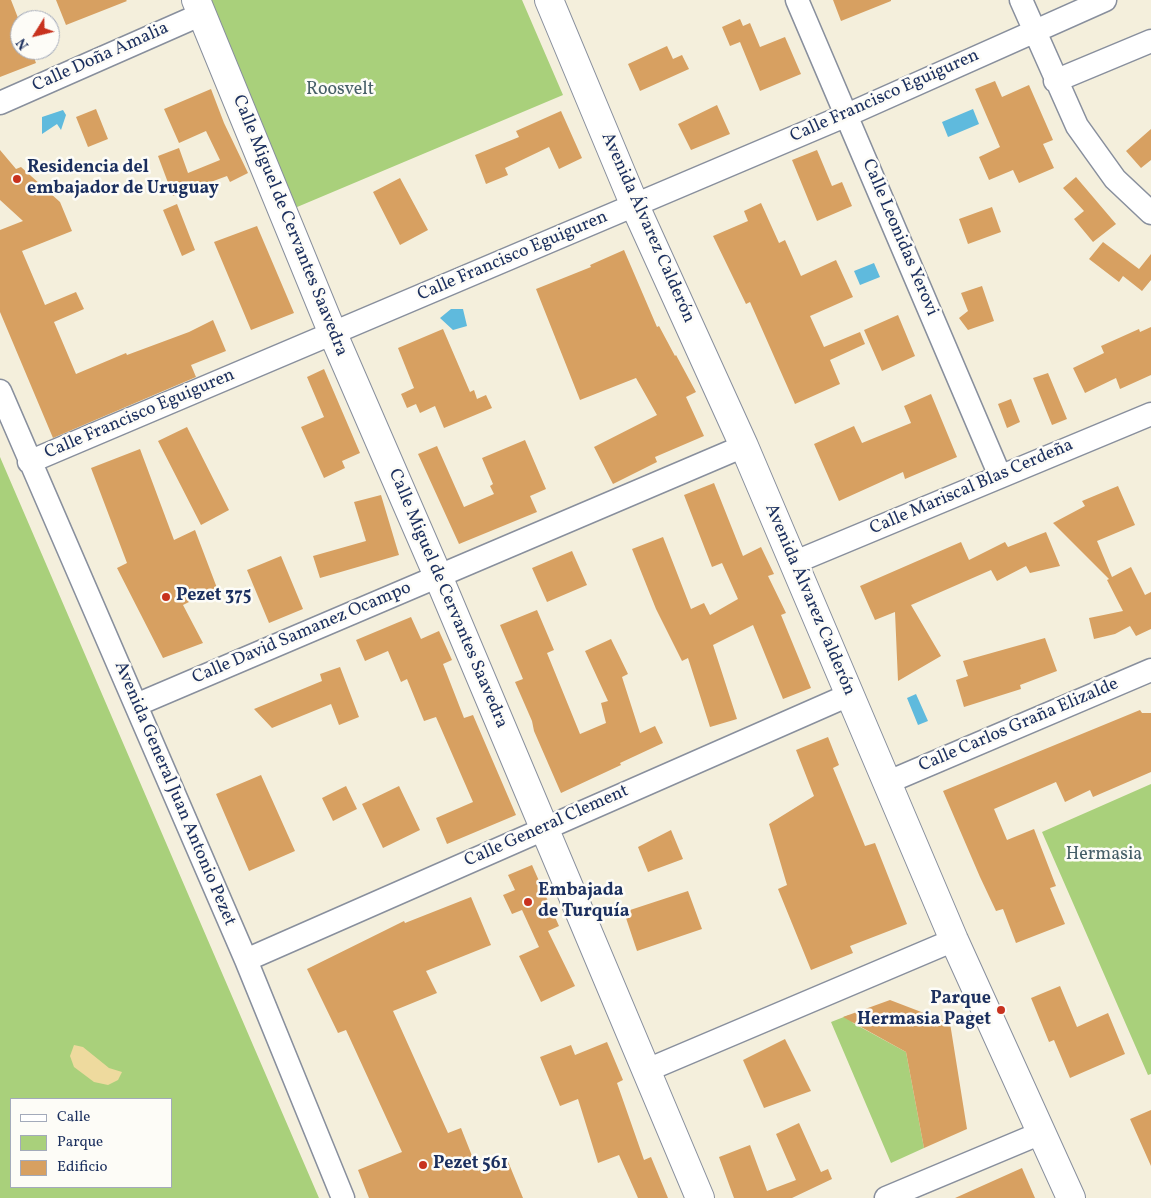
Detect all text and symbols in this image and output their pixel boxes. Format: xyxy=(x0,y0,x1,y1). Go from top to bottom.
north arrow xyxy=(10,10,60,60)
street label: Calle Doña Amalia xyxy=(29,18,173,98)
text: N xyxy=(13,34,34,53)
street label: Calle Francisco Eguiguren xyxy=(787,46,983,148)
park label: Roosvelt xyxy=(306,80,374,102)
street label: Calle Miguel de Cervantes Saavedra xyxy=(227,92,351,360)
street label: Avenida Álvarez Calderón xyxy=(595,129,699,327)
street label: Calle Leonidas Yerovi xyxy=(856,156,942,320)
place label: Residencia del embajador de Uruguay xyxy=(27,158,219,200)
marker: Residencia del embajador de Uruguay xyxy=(11,173,23,185)
street label: Calle Francisco Eguiguren xyxy=(415,207,611,307)
street label: Calle Francisco Eguiguren xyxy=(42,365,238,465)
street label: Calle Mariscal Blas Cerdeña xyxy=(867,435,1077,541)
street label: Calle Miguel de Cervantes Saavedra xyxy=(382,466,512,732)
street label: Avenida Álvarez Calderón xyxy=(759,501,859,699)
street label: Calle David Samanez Ocampo xyxy=(189,578,415,690)
place label: Pezet 375 xyxy=(176,586,252,608)
marker: Pezet 375 xyxy=(160,591,172,603)
street label: Avenida General Juan Antonio Pezet xyxy=(108,659,240,929)
street label: Calle Carlos Graña Elizalde xyxy=(916,674,1122,778)
street label: Calle General Clement xyxy=(462,781,632,873)
park label: Hermasia xyxy=(1066,845,1142,867)
place label: Embajada de Turquía xyxy=(538,881,630,924)
marker: Embajada de Turquía xyxy=(522,896,534,908)
place label: Parque Hermasia Paget xyxy=(857,989,991,1032)
marker: Parque Hermasia Paget xyxy=(995,1004,1007,1016)
legend xyxy=(10,1098,172,1188)
text: Calle xyxy=(57,1107,90,1128)
text: Parque xyxy=(57,1132,103,1153)
place label: Pezet 561 xyxy=(433,1154,508,1176)
text: Edificio xyxy=(57,1157,108,1178)
marker: Pezet 561 xyxy=(417,1159,429,1171)

